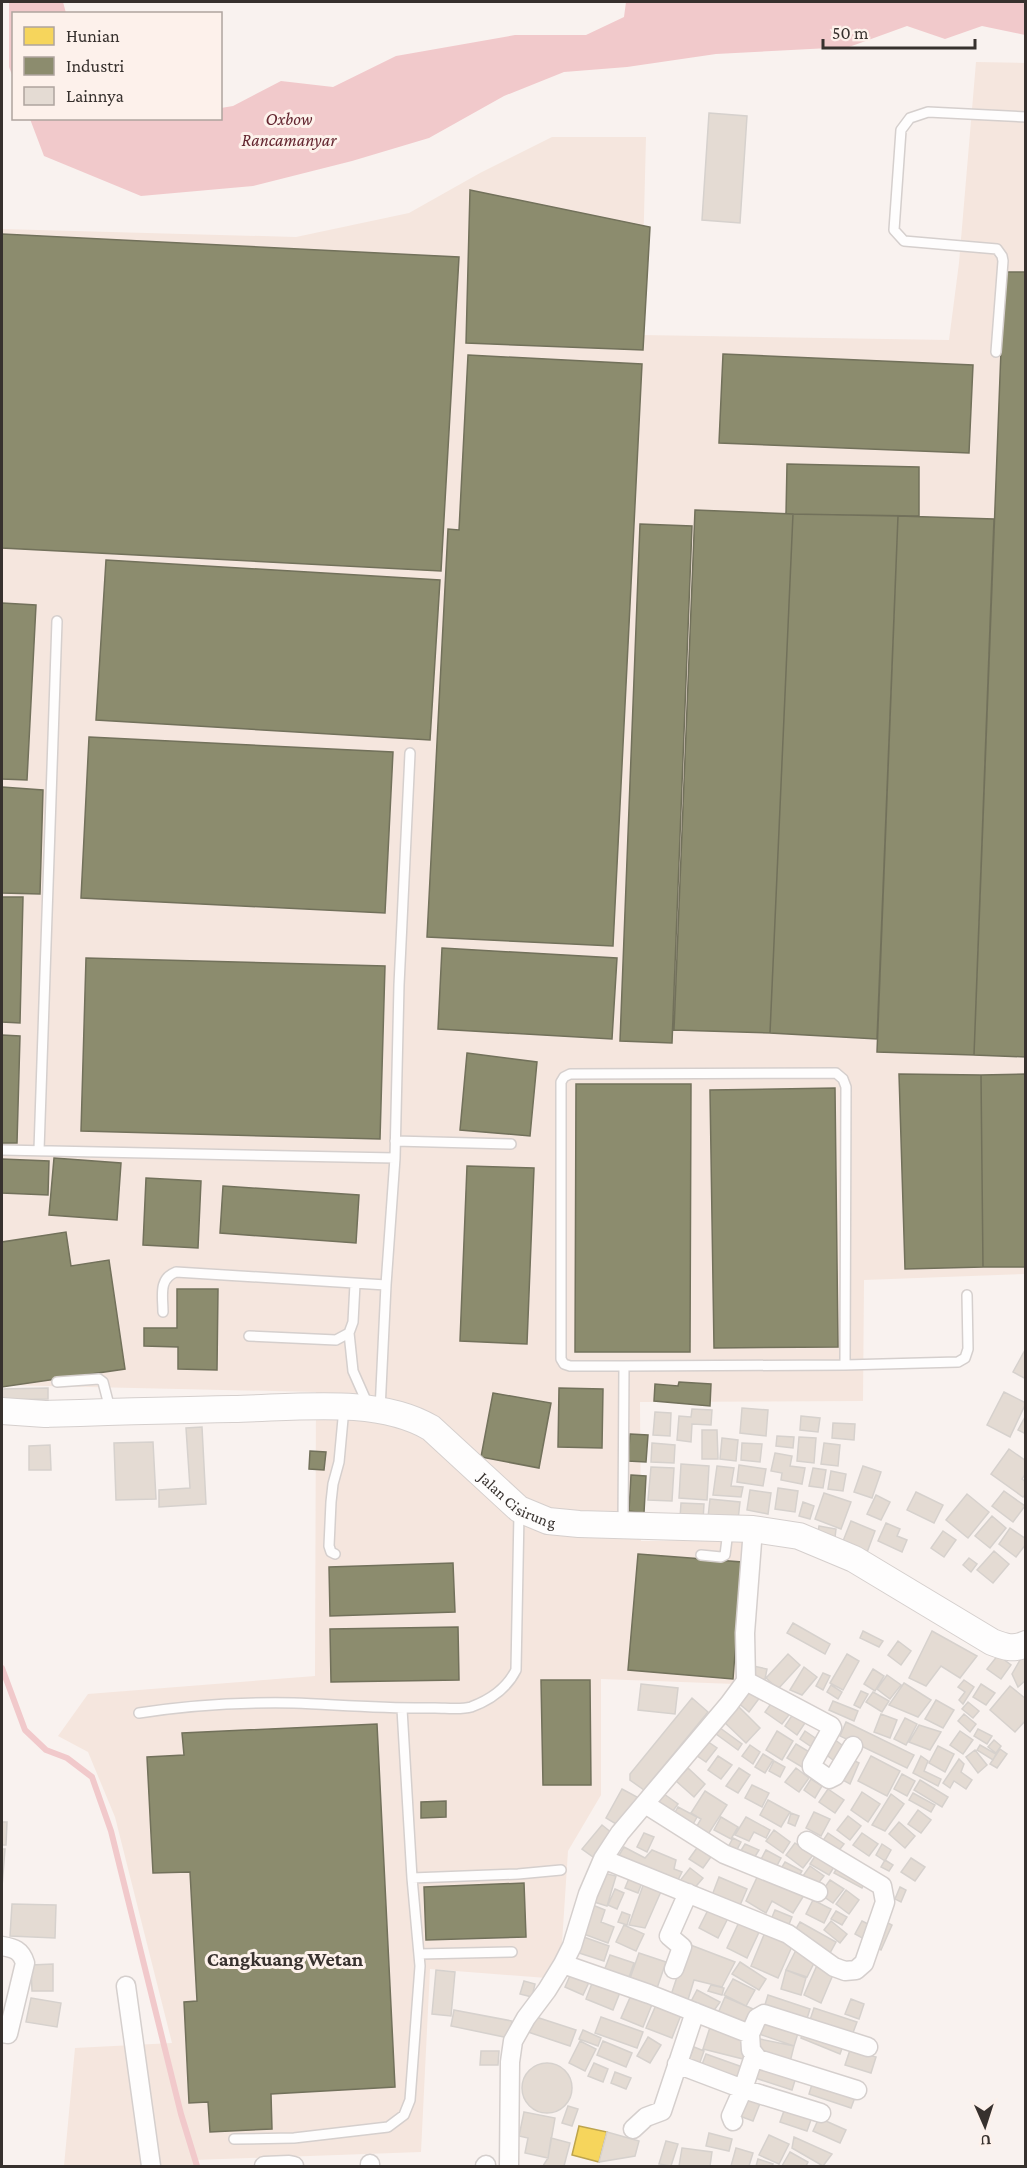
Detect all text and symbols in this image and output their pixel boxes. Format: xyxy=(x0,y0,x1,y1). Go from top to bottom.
legend xyxy=(12,12,222,120)
scale bar xyxy=(823,12,974,50)
text: 50 m xyxy=(832,23,869,43)
text: Hunian xyxy=(66,26,120,46)
text: Industri xyxy=(66,56,125,76)
text: Lainnya xyxy=(66,86,124,106)
water label: Oxbow Rancamanyar xyxy=(241,109,337,150)
street label: Jalan Cisirung xyxy=(473,1467,556,1531)
district label: Cangkuang Wetan xyxy=(207,1948,364,1970)
north arrow xyxy=(955,2096,1015,2156)
text: U xyxy=(980,2132,992,2149)

